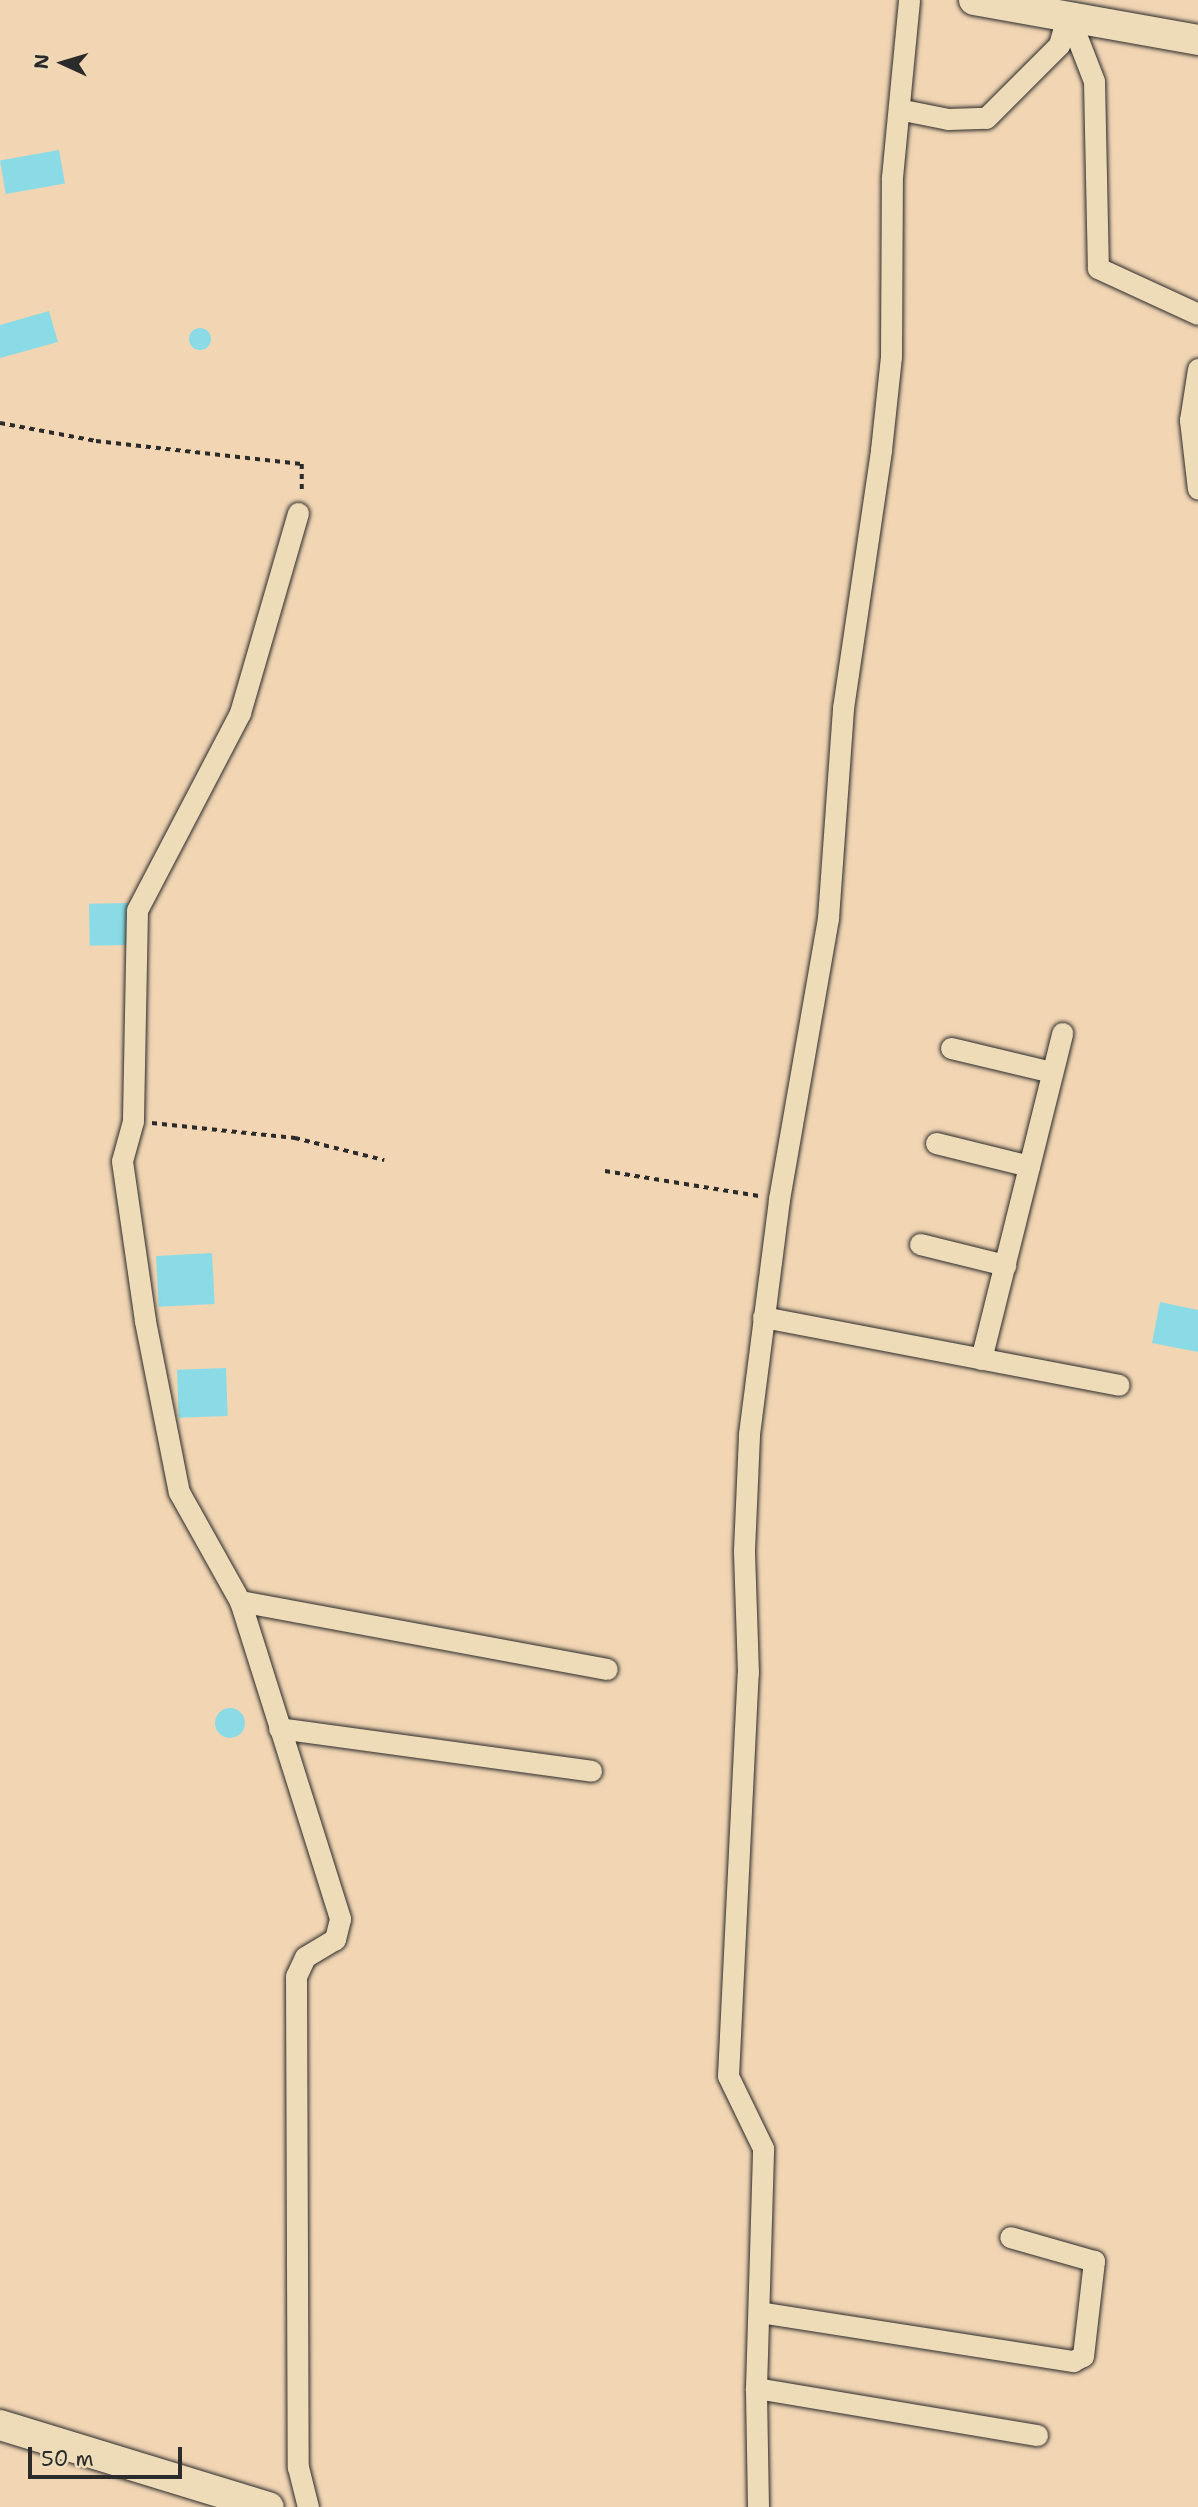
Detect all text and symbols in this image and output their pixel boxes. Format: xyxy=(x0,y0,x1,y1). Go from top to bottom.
north arrow xyxy=(28,28,98,98)
text: N xyxy=(29,53,55,70)
scale bar xyxy=(32,2434,186,2478)
text: 50 m xyxy=(41,2445,94,2473)

